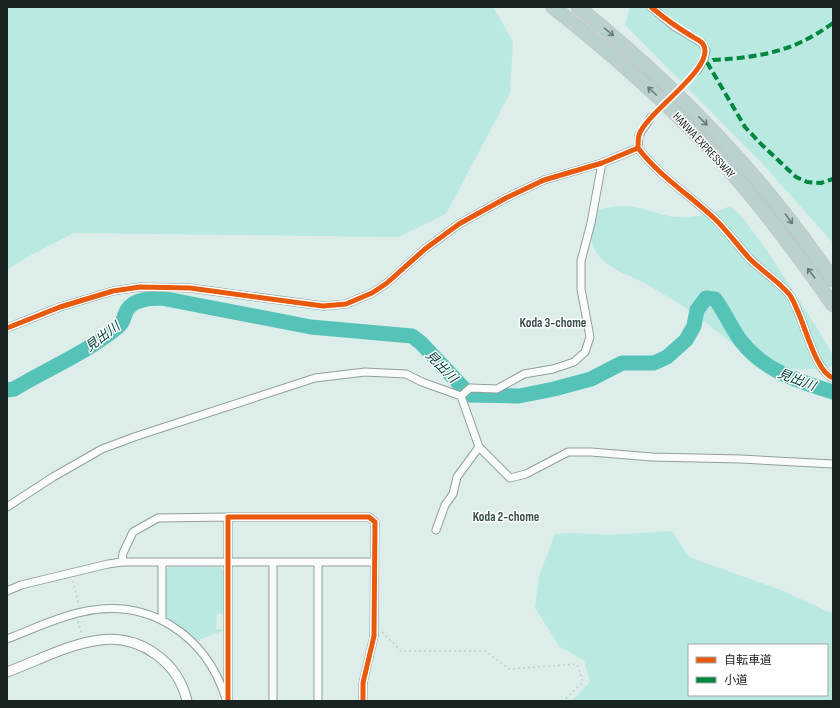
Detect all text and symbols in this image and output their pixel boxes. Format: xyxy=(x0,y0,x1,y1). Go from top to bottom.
one-way arrow xyxy=(603,27,614,36)
one-way arrow xyxy=(646,87,657,96)
street label: HANWA EXPRESSWAY xyxy=(669,109,738,181)
one-way arrow xyxy=(698,116,708,126)
one-way arrow xyxy=(784,213,793,224)
one-way arrow xyxy=(806,268,815,279)
district label: Koda 3-chome xyxy=(520,315,587,331)
water label: 見出川 xyxy=(82,317,125,355)
water label: 見出川 xyxy=(422,347,462,388)
water label: 見出川 xyxy=(776,365,820,395)
district label: Koda 2-chome xyxy=(473,509,540,525)
legend xyxy=(688,644,828,696)
text: 自転車道 xyxy=(724,653,772,668)
text: 小道 xyxy=(724,673,748,688)

